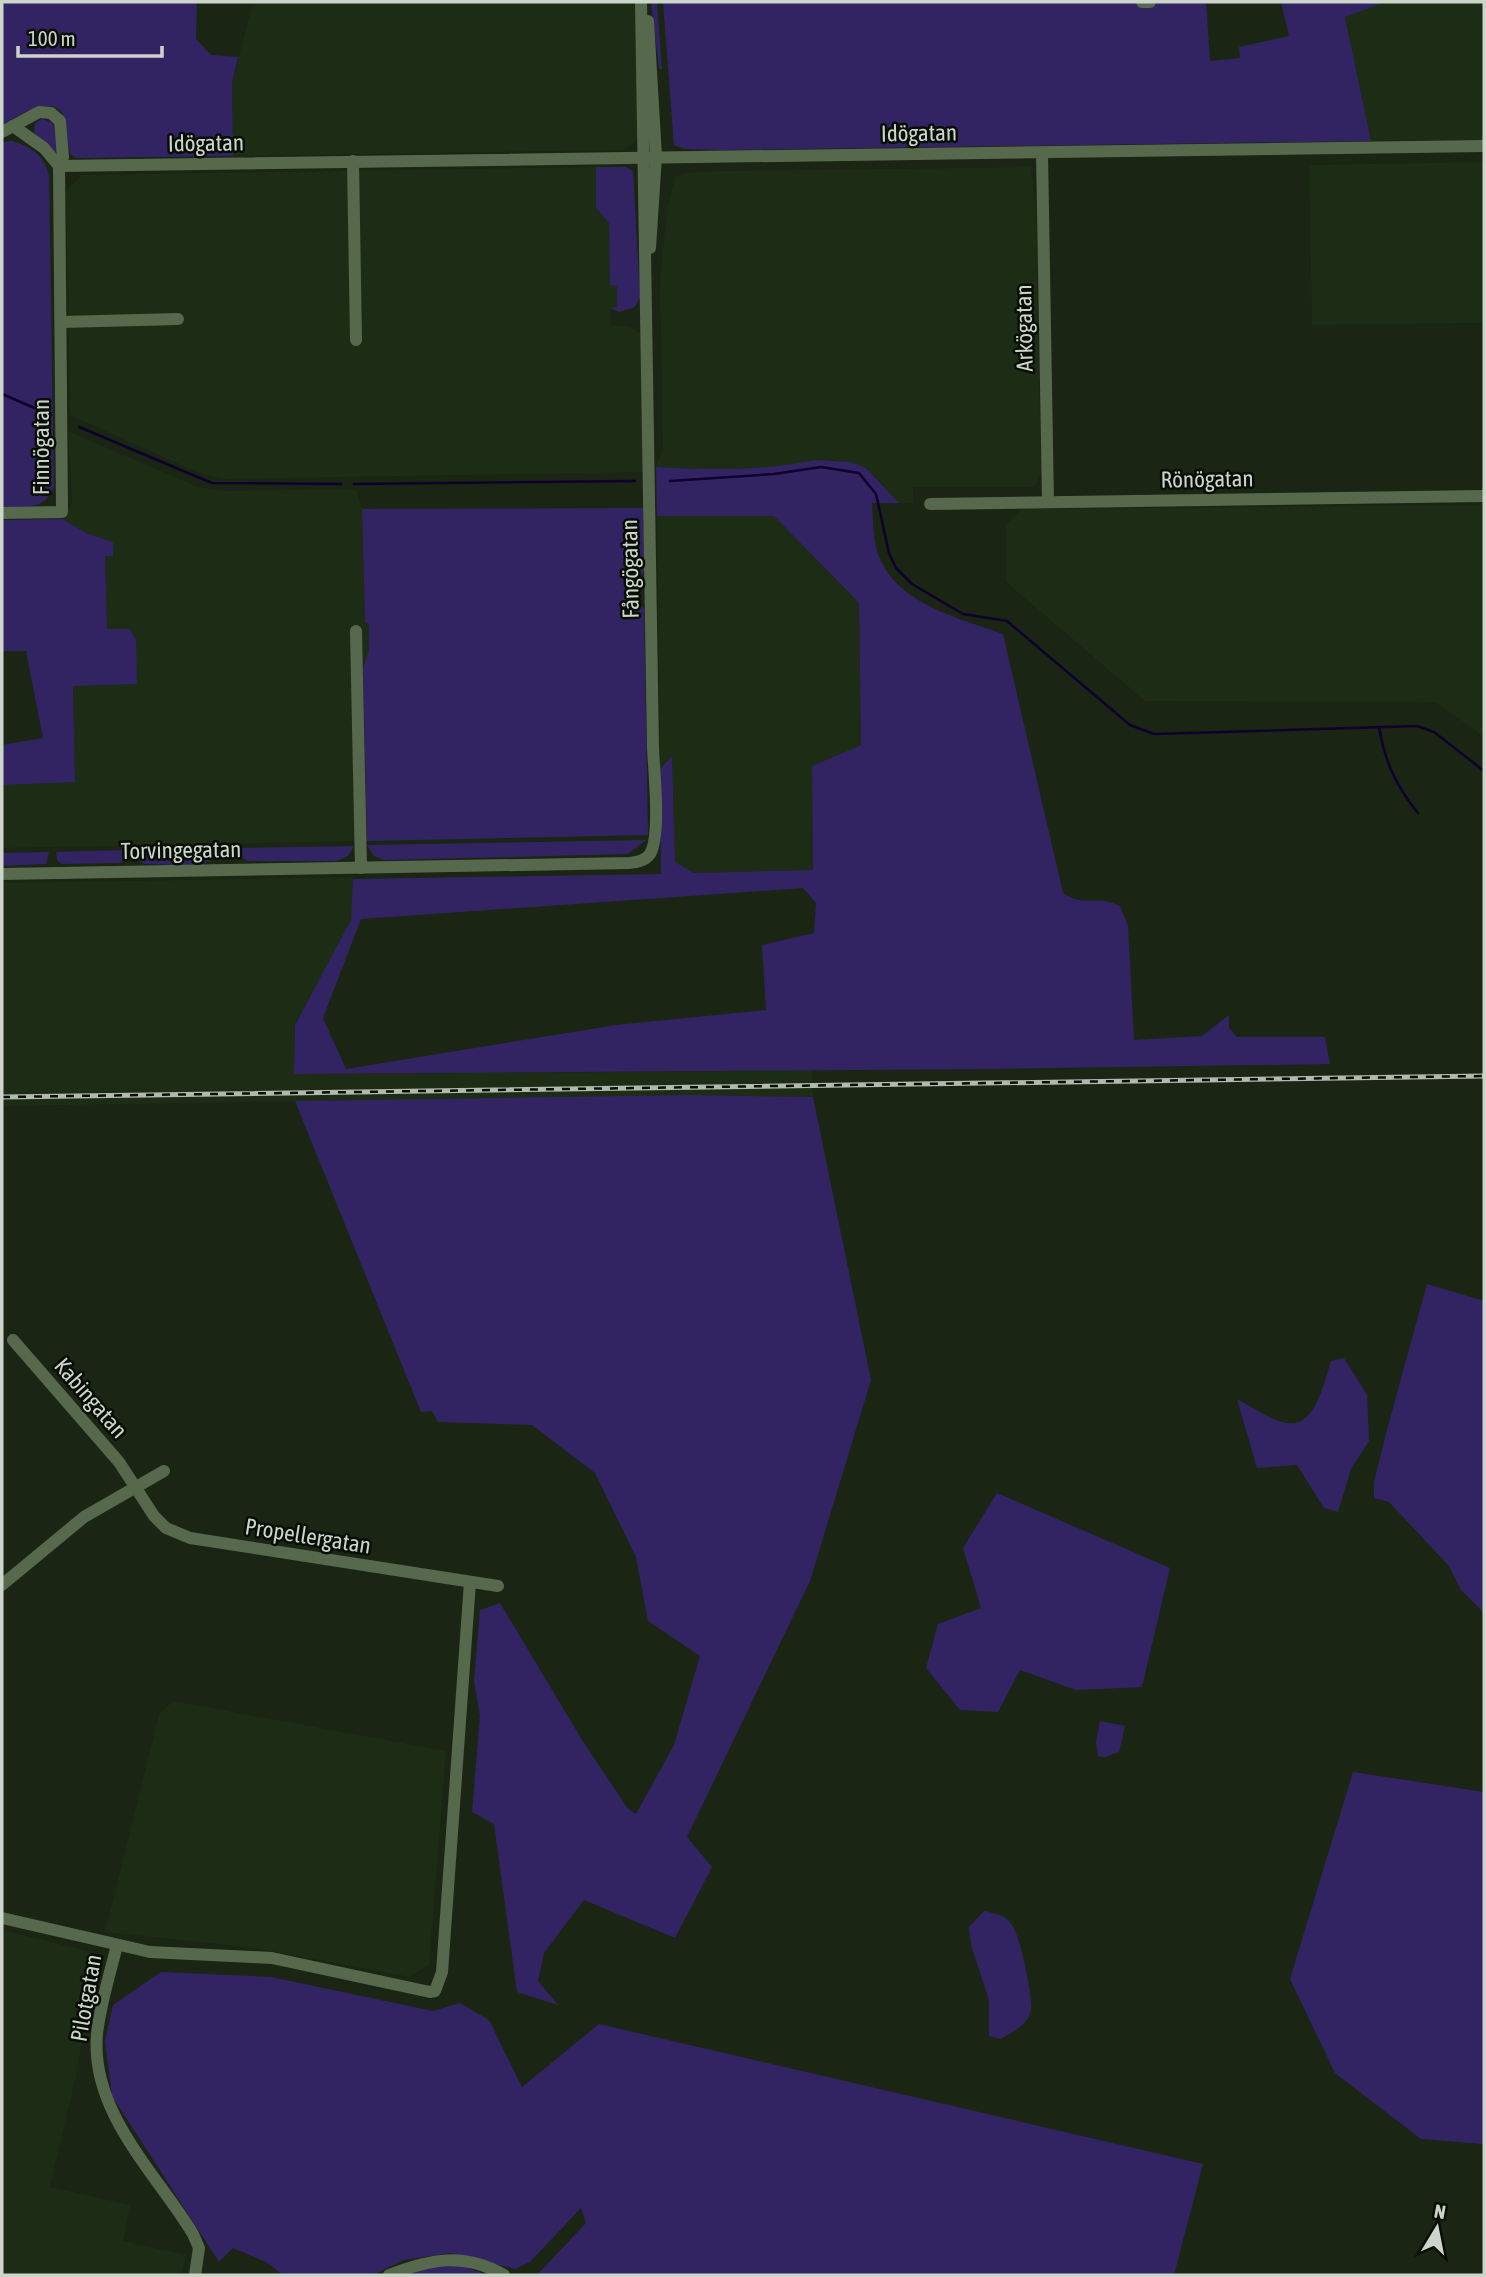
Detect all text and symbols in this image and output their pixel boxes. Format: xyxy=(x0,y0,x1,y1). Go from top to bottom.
scale bar xyxy=(18,14,161,58)
text: 100 m xyxy=(28,26,76,50)
street label: Idögatan xyxy=(881,119,957,147)
street label: Idögatan xyxy=(168,129,244,157)
street label: Arkögatan xyxy=(1010,284,1038,372)
street label: Finnögatan xyxy=(28,399,54,495)
street label: Rönögatan xyxy=(1160,465,1254,493)
street label: Fångögatan xyxy=(616,519,644,619)
street label: Torvingegatan xyxy=(120,836,242,864)
street label: Kabingatan xyxy=(49,1353,133,1443)
street label: Propellergatan xyxy=(243,1513,373,1559)
street label: Pilotgatan xyxy=(66,1952,106,2044)
north arrow xyxy=(1402,2193,1472,2263)
text: N xyxy=(1433,2199,1447,2223)

